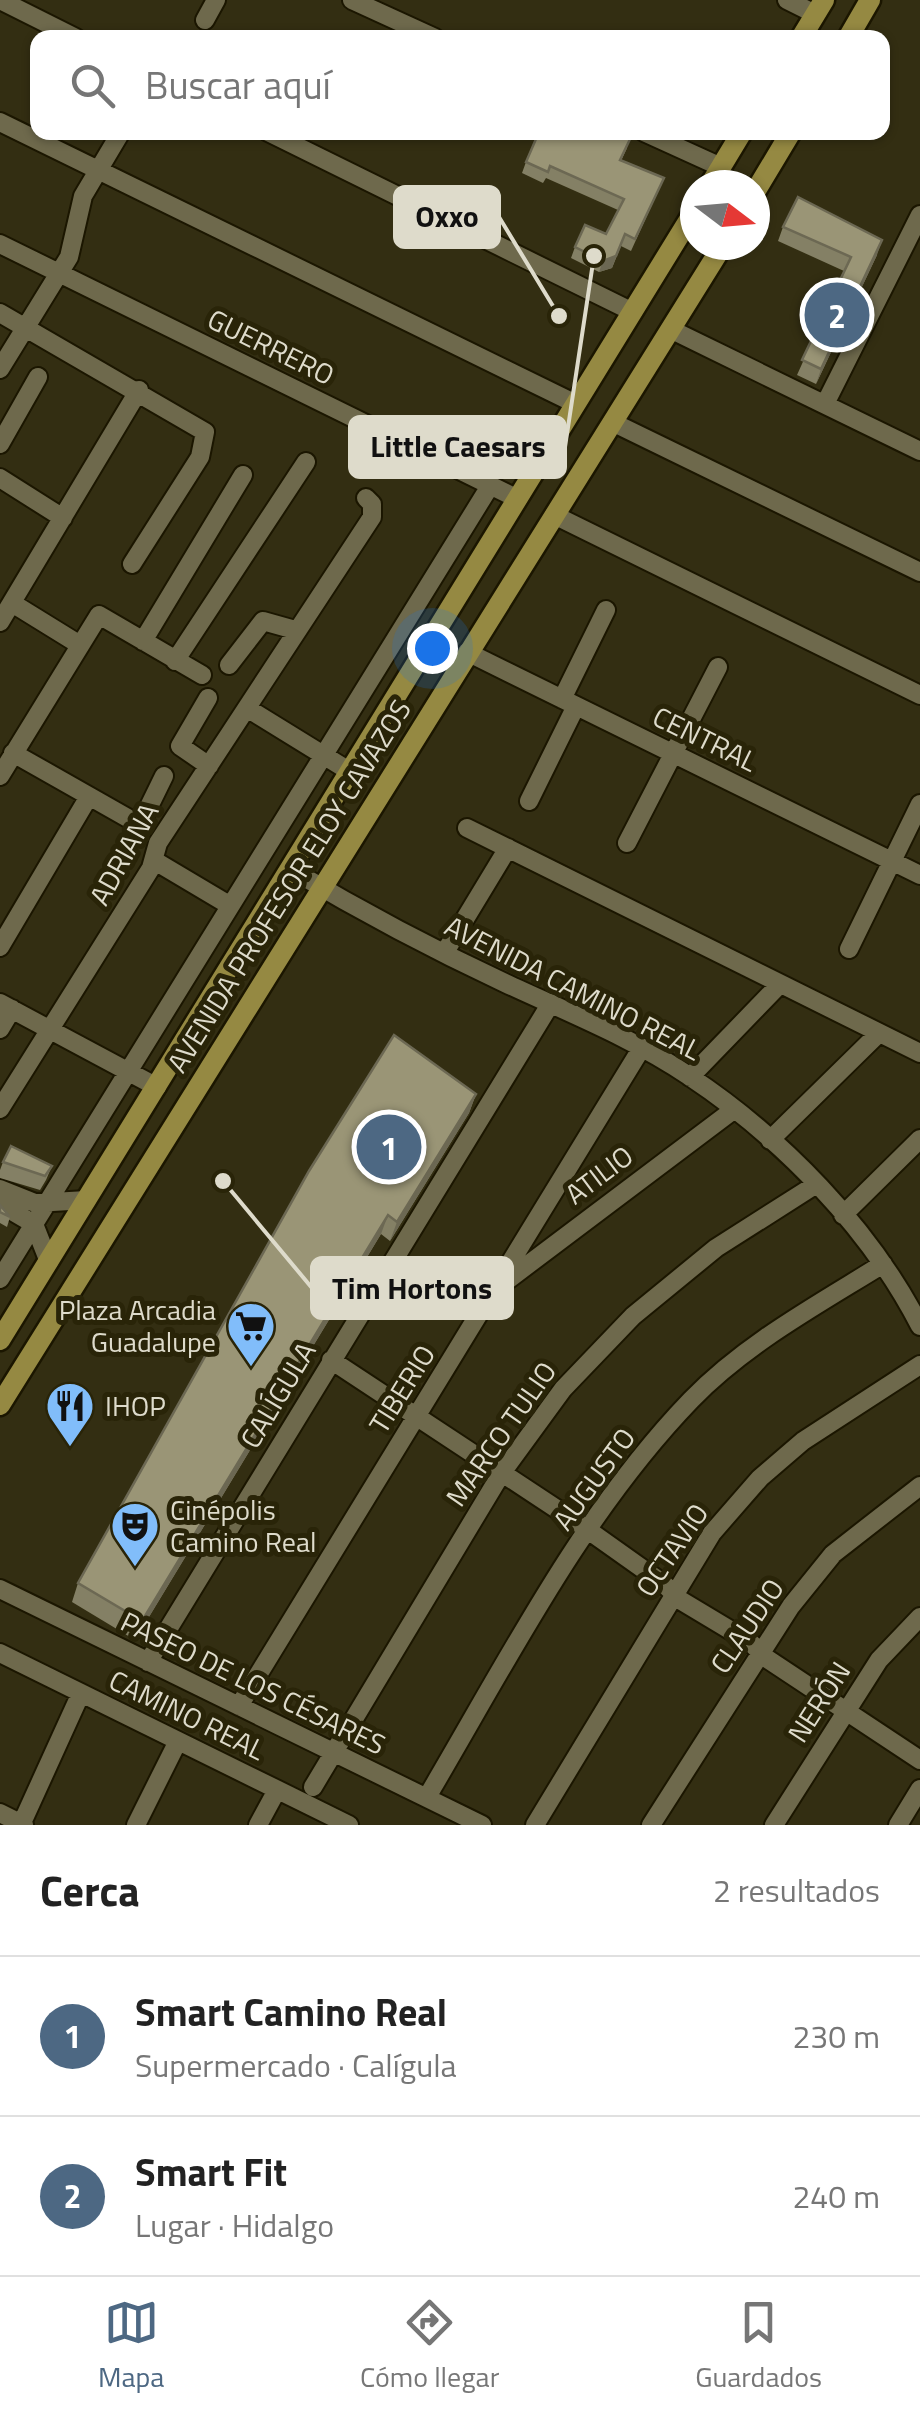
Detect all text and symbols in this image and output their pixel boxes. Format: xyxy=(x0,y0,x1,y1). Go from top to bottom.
search box xyxy=(30,30,890,140)
text: Buscar aquí xyxy=(145,56,331,114)
icon: search xyxy=(65,58,120,113)
north arrow xyxy=(680,170,770,260)
callout: Oxxo xyxy=(395,187,499,247)
text: Oxxo xyxy=(415,193,479,239)
pin: 2 xyxy=(804,278,870,352)
street label: GUERRERO xyxy=(200,297,342,396)
callout: Little Caesars xyxy=(350,417,565,477)
text: Little Caesars xyxy=(370,423,546,469)
your location xyxy=(407,623,458,674)
street label: AVENIDA PROFESOR ELOY CAVAZOS xyxy=(156,691,421,1081)
street label: CENTRAL xyxy=(646,695,765,783)
street label: ADRIANA xyxy=(78,794,169,913)
street label: AVENIDA CAMINO REAL xyxy=(438,904,709,1071)
pin: 1 xyxy=(356,1110,422,1184)
street label: ATILIO xyxy=(555,1135,642,1215)
callout: Tim Hortons xyxy=(312,1258,512,1318)
text: Tim Hortons xyxy=(332,1265,492,1311)
place label: Plaza Arcadia Guadalupe xyxy=(59,1288,216,1363)
supermarket icon: Plaza Arcadia Guadalupe xyxy=(225,1300,277,1368)
street label: CALÍGULA xyxy=(229,1333,326,1456)
street label: TIBERIO xyxy=(358,1336,446,1441)
street label: MARCO TULIO xyxy=(435,1352,567,1515)
restaurant icon: IHOP xyxy=(44,1380,96,1448)
place label: IHOP xyxy=(105,1384,166,1427)
street label: AUGUSTO xyxy=(542,1418,646,1539)
place label: Cinépolis Camino Real xyxy=(170,1488,316,1563)
street label: OCTAVIO xyxy=(624,1494,719,1605)
theatre icon: Cinépolis Camino Real xyxy=(109,1500,161,1568)
street label: CLAUDIO xyxy=(699,1570,794,1682)
street label: PASEO DE LOS CÉSARES xyxy=(114,1600,393,1765)
street label: NERÓN xyxy=(776,1653,861,1751)
street label: CAMINO REAL xyxy=(102,1658,273,1771)
text: Cerca xyxy=(40,1858,140,1922)
text: 2 resultados xyxy=(713,1866,880,1914)
text: Smart Camino Real xyxy=(135,1983,447,2041)
text: 1 xyxy=(64,2012,81,2060)
text: 230 m xyxy=(792,2012,880,2060)
text: Supermercado · Calígula xyxy=(135,2041,457,2089)
text: Smart Fit xyxy=(135,2143,287,2201)
text: 2 xyxy=(64,2172,81,2220)
text: 240 m xyxy=(792,2172,880,2220)
text: Lugar · Hidalgo xyxy=(135,2201,334,2249)
tab: Mapa xyxy=(98,2295,164,2398)
tab: Cómo llegar xyxy=(360,2295,499,2398)
tab: Guardados xyxy=(695,2295,822,2398)

